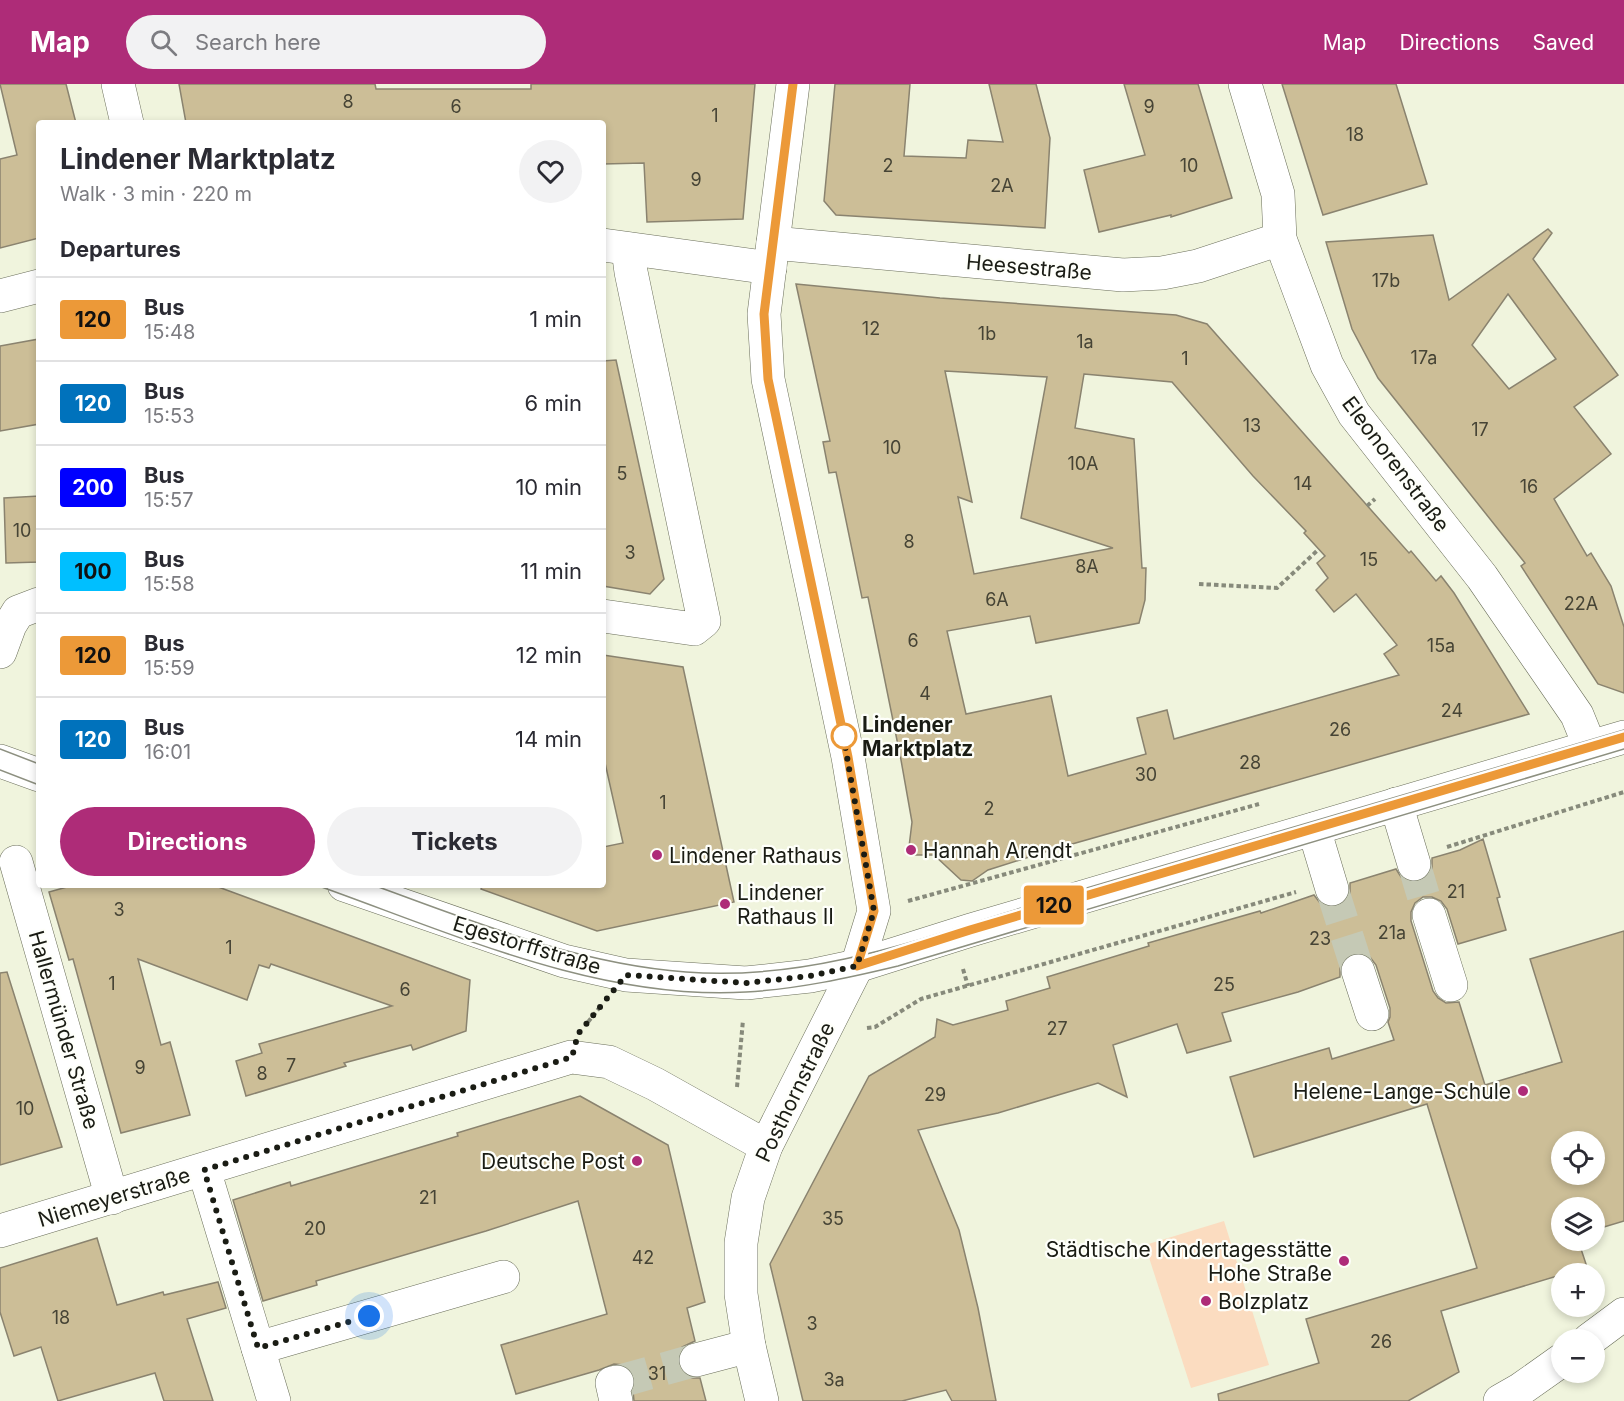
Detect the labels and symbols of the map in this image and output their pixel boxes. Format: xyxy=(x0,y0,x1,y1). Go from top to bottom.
house number: 8 xyxy=(342,91,354,112)
house number: 6 xyxy=(450,96,462,117)
house number: 9 xyxy=(1143,96,1155,117)
house number: 1 xyxy=(711,105,719,126)
house number: 18 xyxy=(1346,124,1364,145)
house number: 2 xyxy=(883,155,893,176)
house number: 10 xyxy=(1180,155,1198,176)
house number: 9 xyxy=(690,169,702,190)
house number: 2A xyxy=(990,175,1014,196)
street label: Heesestraße xyxy=(965,249,1093,285)
house number: 17b xyxy=(1372,270,1400,291)
house number: 12 xyxy=(862,318,880,339)
house number: 1b xyxy=(978,323,996,344)
house number: 1a xyxy=(1076,331,1094,352)
house number: 17a xyxy=(1411,347,1437,368)
house number: 1 xyxy=(1181,348,1189,369)
street label: Eleonorenstraße xyxy=(1337,392,1455,536)
house number: 13 xyxy=(1243,415,1261,436)
house number: 17 xyxy=(1471,419,1489,440)
house number: 10 xyxy=(883,437,901,458)
house number: 10A xyxy=(1067,453,1099,474)
house number: 5 xyxy=(617,463,627,484)
house number: 14 xyxy=(1294,473,1312,494)
house number: 16 xyxy=(1520,476,1538,497)
house number: 10 xyxy=(13,520,31,541)
house number: 8 xyxy=(903,531,915,552)
house number: 3 xyxy=(624,542,636,563)
house number: 15 xyxy=(1360,549,1378,570)
house number: 8A xyxy=(1075,556,1099,577)
house number: 6A xyxy=(985,589,1009,610)
house number: 22A xyxy=(1564,593,1598,614)
house number: 6 xyxy=(907,630,919,651)
house number: 15a xyxy=(1427,635,1455,656)
house number: 4 xyxy=(919,683,931,704)
house number: 24 xyxy=(1441,700,1463,721)
place label: Lindener Marktplatz xyxy=(862,712,973,761)
house number: 26 xyxy=(1329,719,1351,740)
marker: Lindener Marktplatz xyxy=(831,723,857,749)
house number: 28 xyxy=(1239,752,1261,773)
house number: 30 xyxy=(1135,764,1157,785)
house number: 1 xyxy=(659,792,667,813)
house number: 2 xyxy=(984,798,994,819)
place label: Hannah Arendt xyxy=(923,838,1072,863)
place label: Lindener Rathaus xyxy=(669,843,842,868)
marker: Hannah Arendt xyxy=(904,843,918,857)
marker: Lindener Rathaus xyxy=(650,848,664,862)
place label: Lindener Rathaus II xyxy=(737,880,834,929)
house number: 21 xyxy=(1447,881,1465,902)
line badge: 120 xyxy=(1020,886,1088,924)
marker: Lindener Rathaus II xyxy=(718,897,732,911)
house number: 3 xyxy=(113,899,125,920)
street label: Egestorffstraße xyxy=(450,911,604,979)
house number: 21a xyxy=(1378,922,1406,943)
street label: Hallermünder Straße xyxy=(24,928,104,1132)
house number: 23 xyxy=(1309,928,1331,949)
house number: 1 xyxy=(225,937,233,958)
house number: 1 xyxy=(108,973,116,994)
house number: 25 xyxy=(1213,974,1235,995)
house number: 6 xyxy=(399,979,411,1000)
street label: Posthornstraße xyxy=(750,1018,840,1166)
house number: 27 xyxy=(1046,1018,1068,1039)
house number: 7 xyxy=(286,1055,296,1076)
house number: 9 xyxy=(134,1057,146,1078)
house number: 8 xyxy=(256,1063,268,1084)
place label: Helene-Lange-Schule xyxy=(1293,1079,1511,1104)
house number: 29 xyxy=(924,1084,946,1105)
marker: Helene-Lange-Schule xyxy=(1516,1084,1530,1098)
house number: 10 xyxy=(16,1098,34,1119)
place label: Deutsche Post xyxy=(481,1149,625,1174)
marker: Deutsche Post xyxy=(630,1154,644,1168)
street label: Niemeyerstraße xyxy=(35,1162,193,1232)
house number: 21 xyxy=(419,1187,437,1208)
house number: 35 xyxy=(822,1208,844,1229)
house number: 20 xyxy=(304,1218,326,1239)
place label: Städtische Kindertagesstätte Hohe Straße xyxy=(1046,1237,1332,1286)
house number: 42 xyxy=(632,1247,654,1268)
marker: Städtische Kindertagesstätte Hohe Straße xyxy=(1337,1254,1351,1268)
place label: Bolzplatz xyxy=(1218,1289,1309,1314)
marker: Bolzplatz xyxy=(1199,1294,1213,1308)
your location xyxy=(354,1301,384,1331)
house number: 18 xyxy=(52,1307,70,1328)
house number: 3 xyxy=(806,1313,818,1334)
house number: 26 xyxy=(1370,1331,1392,1352)
house number: 31 xyxy=(648,1363,666,1384)
house number: 3a xyxy=(823,1369,845,1390)

